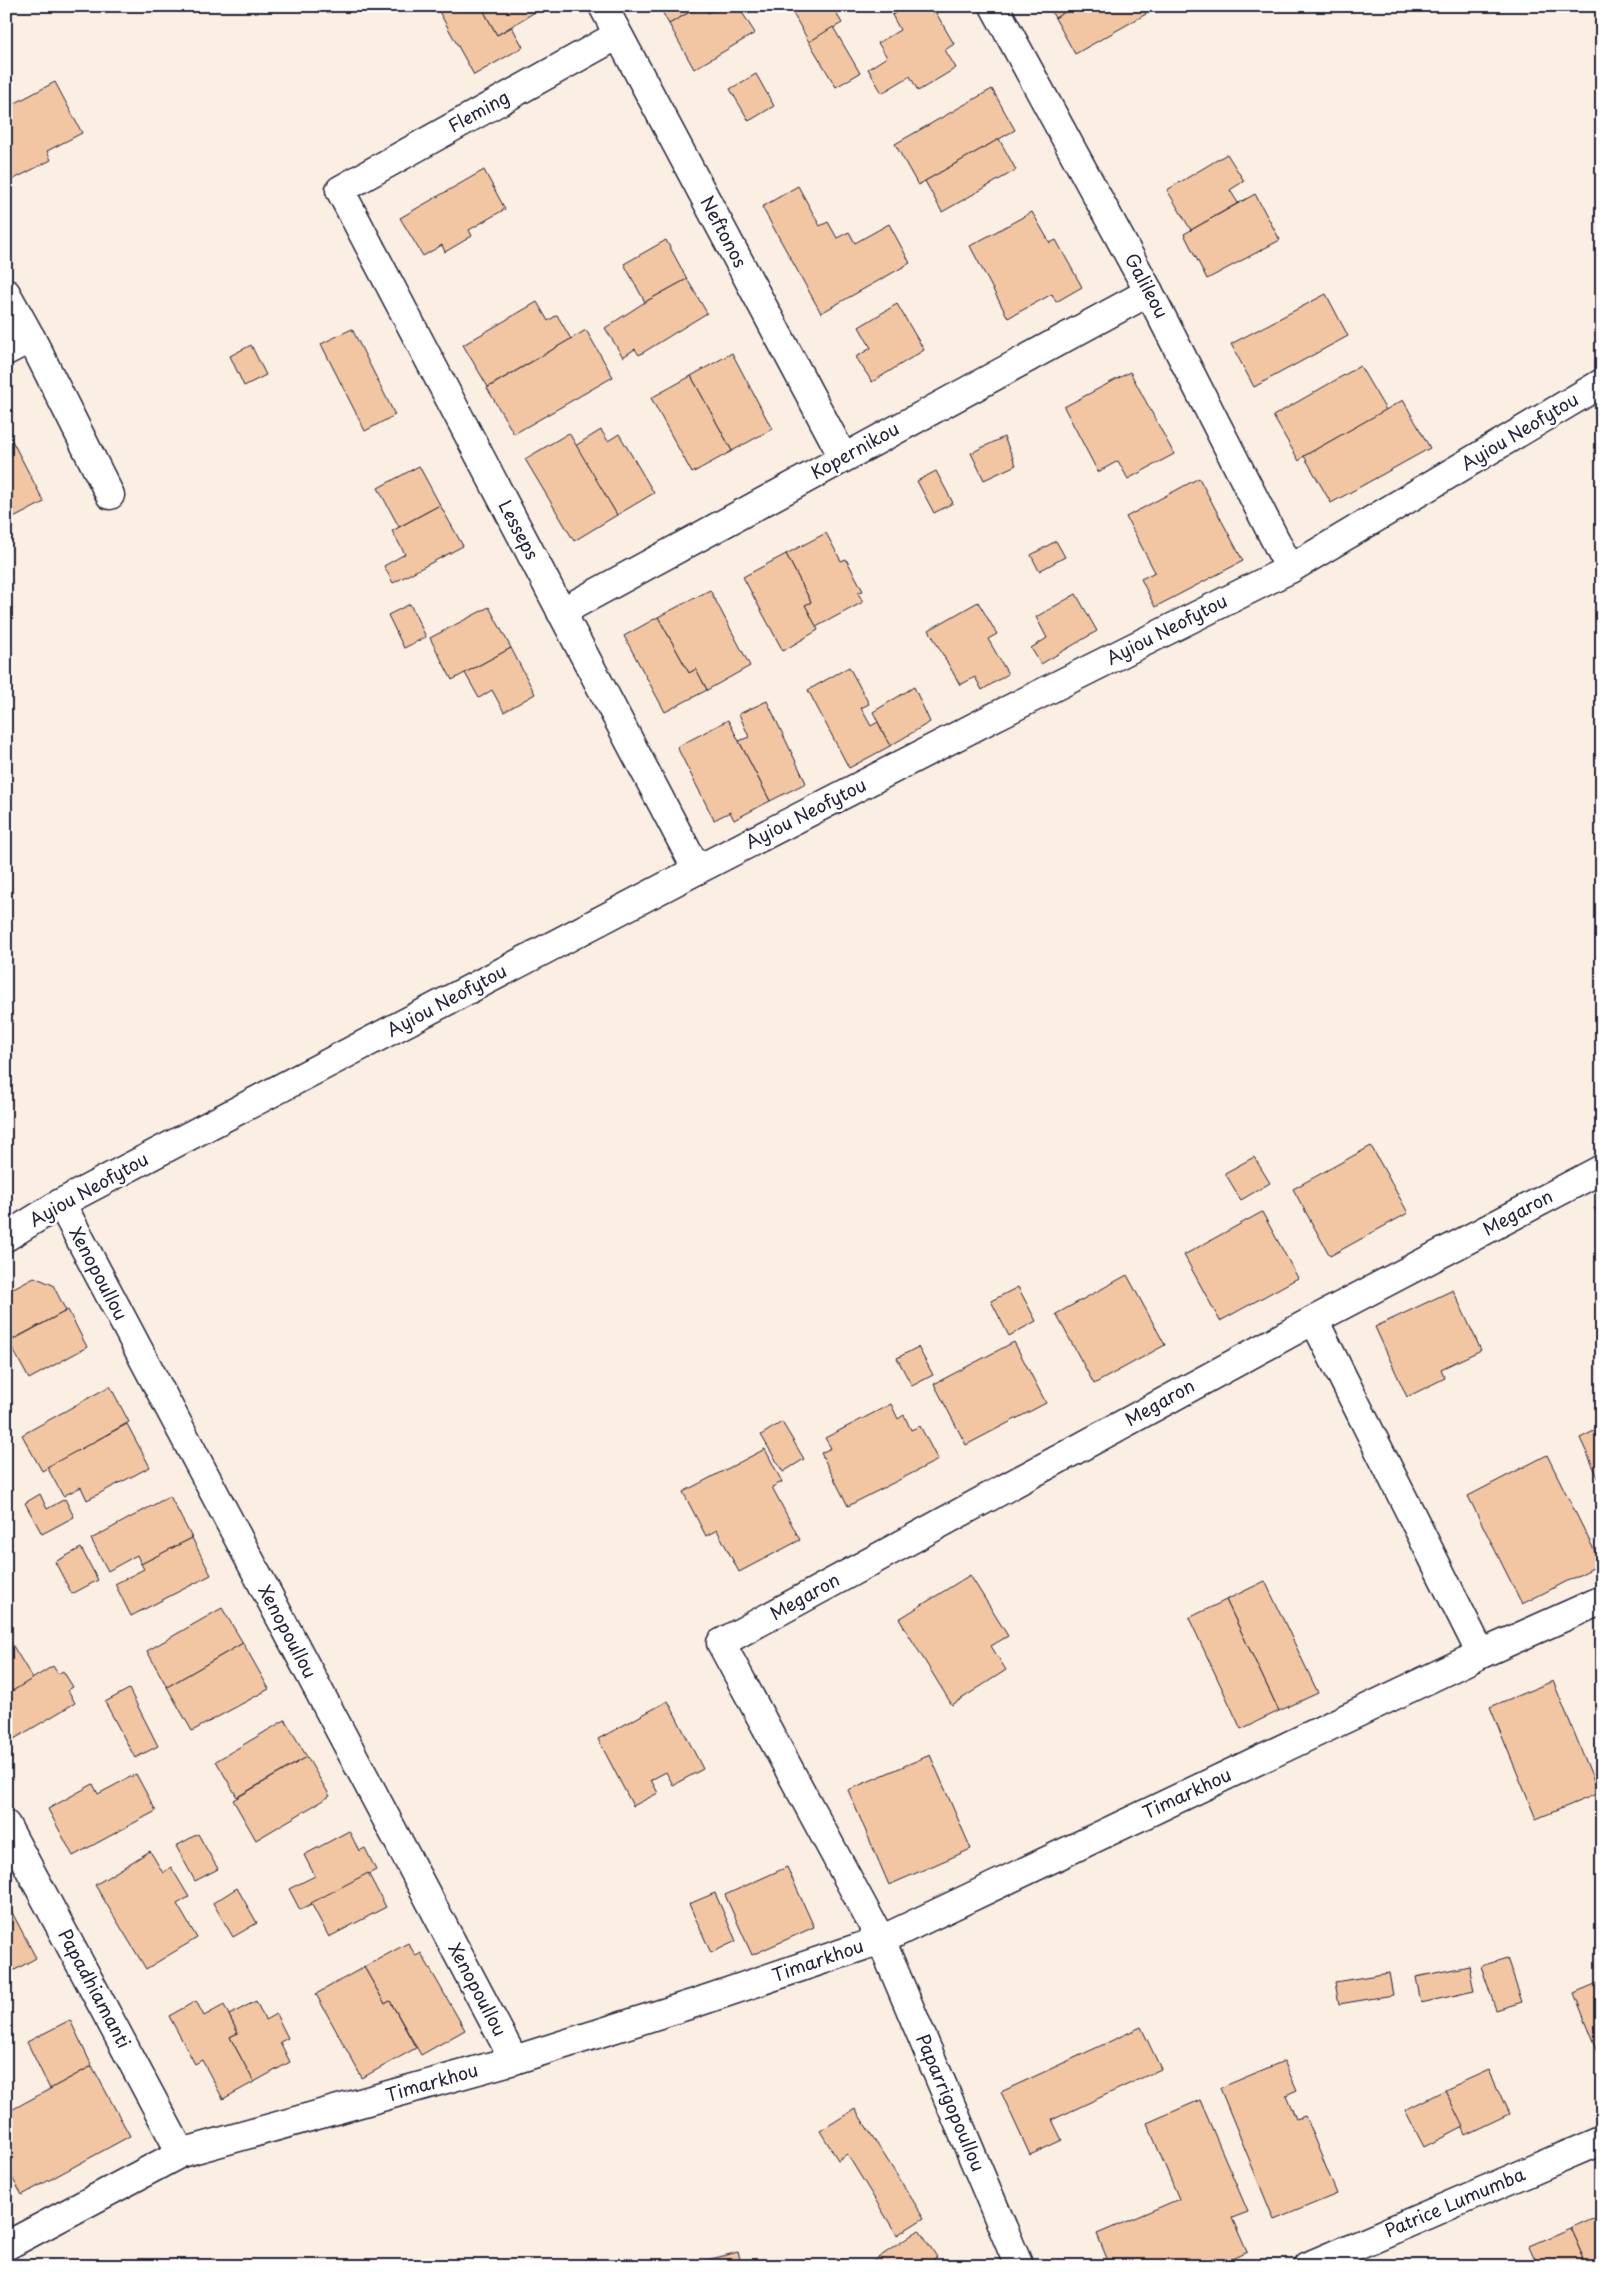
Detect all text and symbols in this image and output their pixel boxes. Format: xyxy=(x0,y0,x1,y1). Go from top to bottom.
street label: Fleming xyxy=(443,83,514,138)
street label: Neftonos xyxy=(694,191,754,272)
street label: Galileou xyxy=(1119,248,1176,323)
street label: Ayiou Neofytou xyxy=(1455,385,1583,476)
street label: Kopernikou xyxy=(805,414,903,485)
street label: Lesseps xyxy=(492,495,546,564)
street label: Ayiou Neofytou xyxy=(1101,587,1232,671)
street label: Ayiou Neofytou xyxy=(740,771,871,855)
street label: Ayiou Neofytou xyxy=(381,957,511,1043)
street label: Ayiou Neofytou xyxy=(24,1145,153,1233)
street label: Megaron xyxy=(1477,1182,1557,1241)
street label: Xenopoullou xyxy=(63,1222,135,1325)
street label: Megaron xyxy=(1119,1371,1199,1432)
street label: Megaron xyxy=(764,1565,844,1626)
street label: Xenopoullou xyxy=(252,1580,324,1683)
street label: Timarkhou xyxy=(1138,1760,1235,1825)
street label: Papadhiamanti xyxy=(53,1924,138,2053)
street label: Timarkhou xyxy=(768,1931,867,1988)
street label: Xenopoullou xyxy=(442,1938,514,2041)
street label: Paparrigopoullou xyxy=(910,2030,992,2175)
street label: Timarkhou xyxy=(382,2055,481,2108)
street label: Patrice Lumumba xyxy=(1380,2160,1530,2243)

